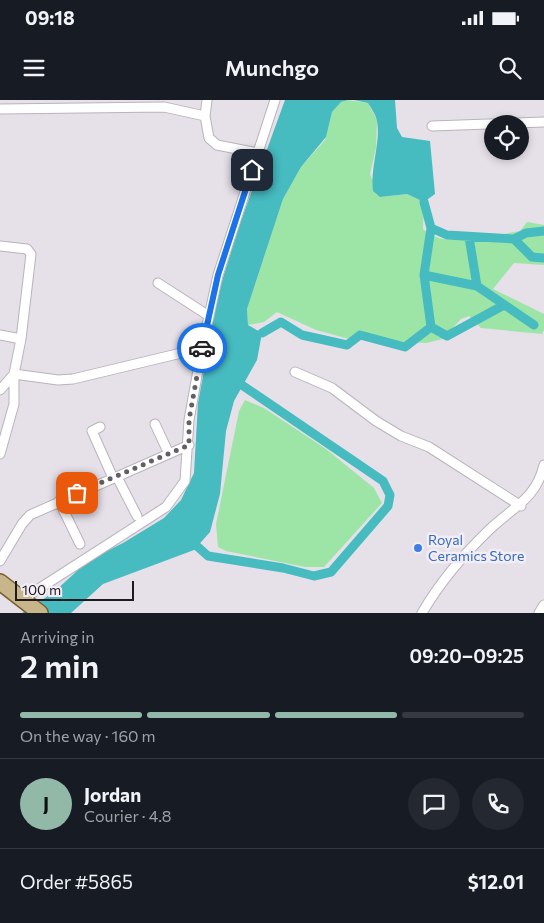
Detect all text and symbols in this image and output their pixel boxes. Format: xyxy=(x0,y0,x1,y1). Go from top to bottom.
text: 09:18 xyxy=(25,6,75,29)
icon: menu xyxy=(20,54,48,82)
text: Munchgo xyxy=(225,54,319,81)
icon: search xyxy=(496,54,524,82)
map controls xyxy=(484,115,529,160)
button: locate xyxy=(484,115,529,160)
pin xyxy=(231,149,273,191)
icon: home xyxy=(238,156,266,184)
courier xyxy=(177,323,227,373)
icon: car xyxy=(188,334,216,362)
pin xyxy=(56,472,98,514)
icon: bag xyxy=(63,479,91,507)
place label: Royal Ceramics Store xyxy=(428,531,524,564)
marker: Royal Ceramics Store xyxy=(412,542,424,554)
scale bar xyxy=(15,578,134,601)
text: 100 m xyxy=(22,581,61,598)
text: Arriving in xyxy=(20,627,94,646)
text: 09:20–09:25 xyxy=(409,644,524,667)
text: 2 min xyxy=(20,645,99,685)
text: On the way · 160 m xyxy=(20,726,156,745)
button: chat xyxy=(408,778,460,830)
button: phone xyxy=(472,778,524,830)
text: Jordan xyxy=(84,783,141,806)
text: J xyxy=(43,792,49,815)
text: Courier · 4.8 xyxy=(84,806,171,825)
text: Order #5865 xyxy=(20,870,133,893)
text: $12.01 xyxy=(468,870,524,893)

